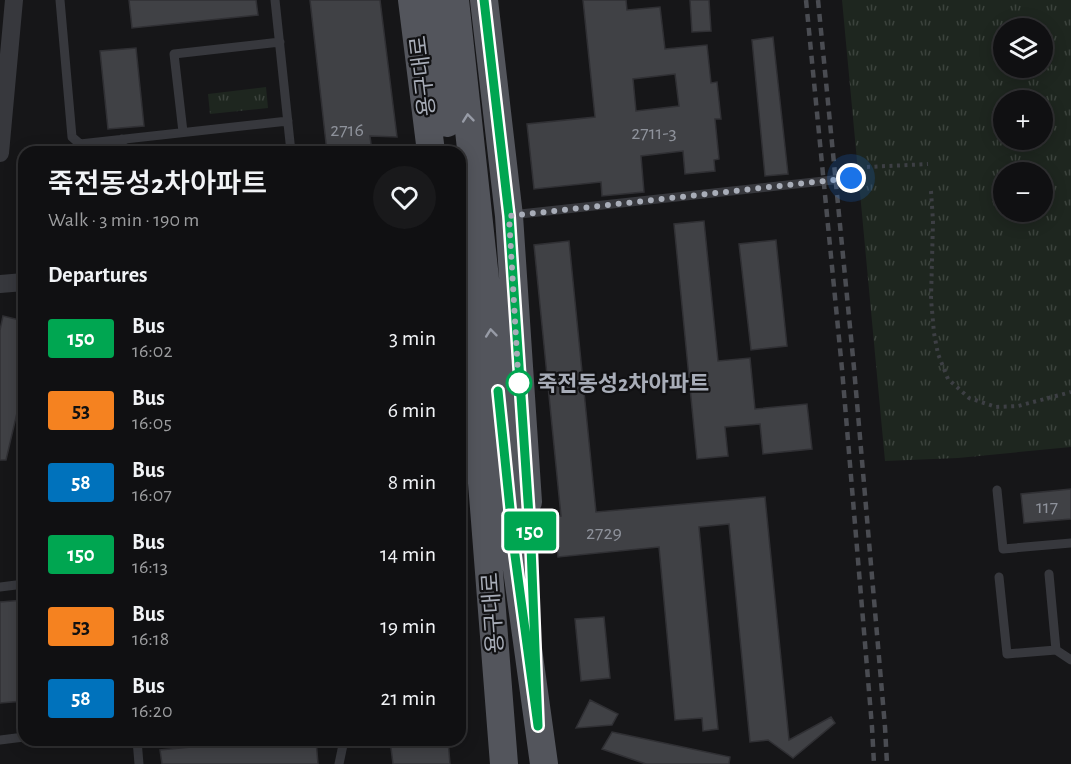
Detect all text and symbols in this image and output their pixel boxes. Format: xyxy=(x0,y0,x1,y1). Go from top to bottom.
map controls xyxy=(993,18,1053,222)
button: layers xyxy=(993,18,1053,78)
street label: 용구대로 xyxy=(406,34,439,118)
button: + xyxy=(993,90,1053,150)
one-way arrow xyxy=(462,114,475,123)
house number: 2716 xyxy=(330,120,364,140)
house number: 2711-3 xyxy=(631,123,677,143)
button: − xyxy=(993,162,1053,222)
your location xyxy=(836,163,866,193)
button: heart xyxy=(373,166,436,229)
text: 죽전동성2차아파트 xyxy=(48,171,267,199)
text: Walk · 3 min · 190 m xyxy=(48,210,199,230)
text: Departures xyxy=(48,264,148,286)
text: Bus xyxy=(132,315,165,337)
text: 3 min xyxy=(389,327,436,349)
text: 150 xyxy=(67,328,95,349)
one-way arrow xyxy=(485,328,498,338)
text: 16:02 xyxy=(132,341,173,361)
marker: 죽전동성2차아파트 xyxy=(506,370,532,396)
place label: 죽전동성2차아파트 xyxy=(537,372,709,395)
text: Bus xyxy=(132,387,165,409)
text: 6 min xyxy=(388,399,436,421)
text: 53 xyxy=(72,400,90,421)
text: 16:05 xyxy=(132,413,172,433)
text: Bus xyxy=(132,459,165,481)
text: 8 min xyxy=(388,471,436,493)
text: 58 xyxy=(71,472,91,493)
text: 16:07 xyxy=(132,485,172,505)
house number: 117 xyxy=(1036,497,1058,517)
line badge: 150 xyxy=(496,512,564,550)
text: 150 xyxy=(516,521,544,542)
house number: 2729 xyxy=(586,523,622,543)
text: Bus xyxy=(132,531,165,553)
text: 14 min xyxy=(380,543,436,565)
text: 150 xyxy=(67,544,95,565)
text: 16:13 xyxy=(132,557,168,577)
street label: 용구대로 xyxy=(478,572,507,654)
text: Bus xyxy=(132,603,165,625)
text: 19 min xyxy=(380,615,436,637)
text: 53 xyxy=(72,616,90,637)
text: 16:18 xyxy=(132,629,169,649)
text: Bus xyxy=(132,675,165,697)
text: 21 min xyxy=(381,687,436,709)
text: 58 xyxy=(71,688,91,709)
text: 16:20 xyxy=(132,701,173,721)

